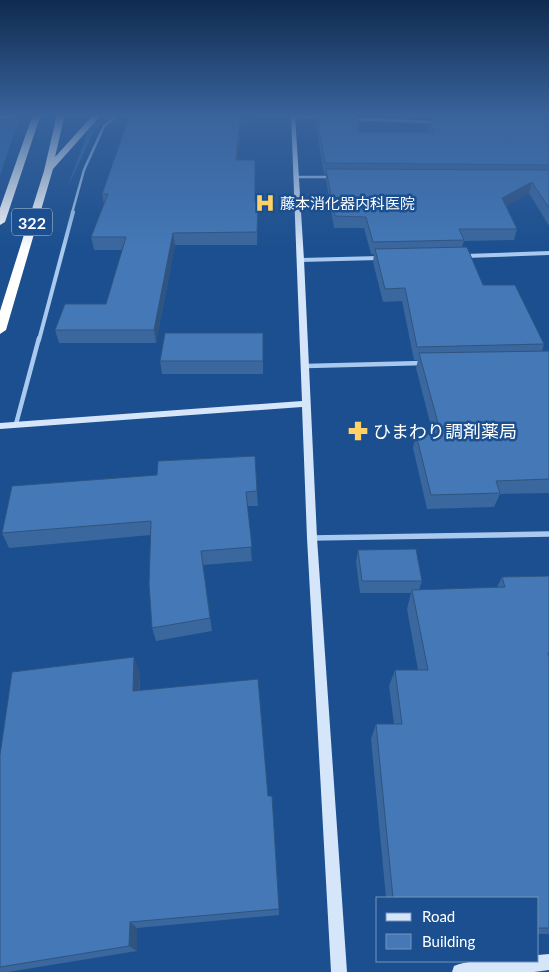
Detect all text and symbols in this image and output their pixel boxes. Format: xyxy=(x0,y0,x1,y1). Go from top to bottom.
hospital icon: 藤本消化器内科医院 xyxy=(254,192,276,214)
place label: 藤本消化器内科医院 xyxy=(280,194,415,212)
road number: 322 xyxy=(12,208,52,236)
pharmacy icon: ひまわり調剤薬局 xyxy=(347,420,369,442)
place label: ひまわり調剤薬局 xyxy=(373,420,517,442)
legend xyxy=(376,897,539,962)
text: Road xyxy=(422,907,455,925)
text: Building xyxy=(422,932,475,950)

